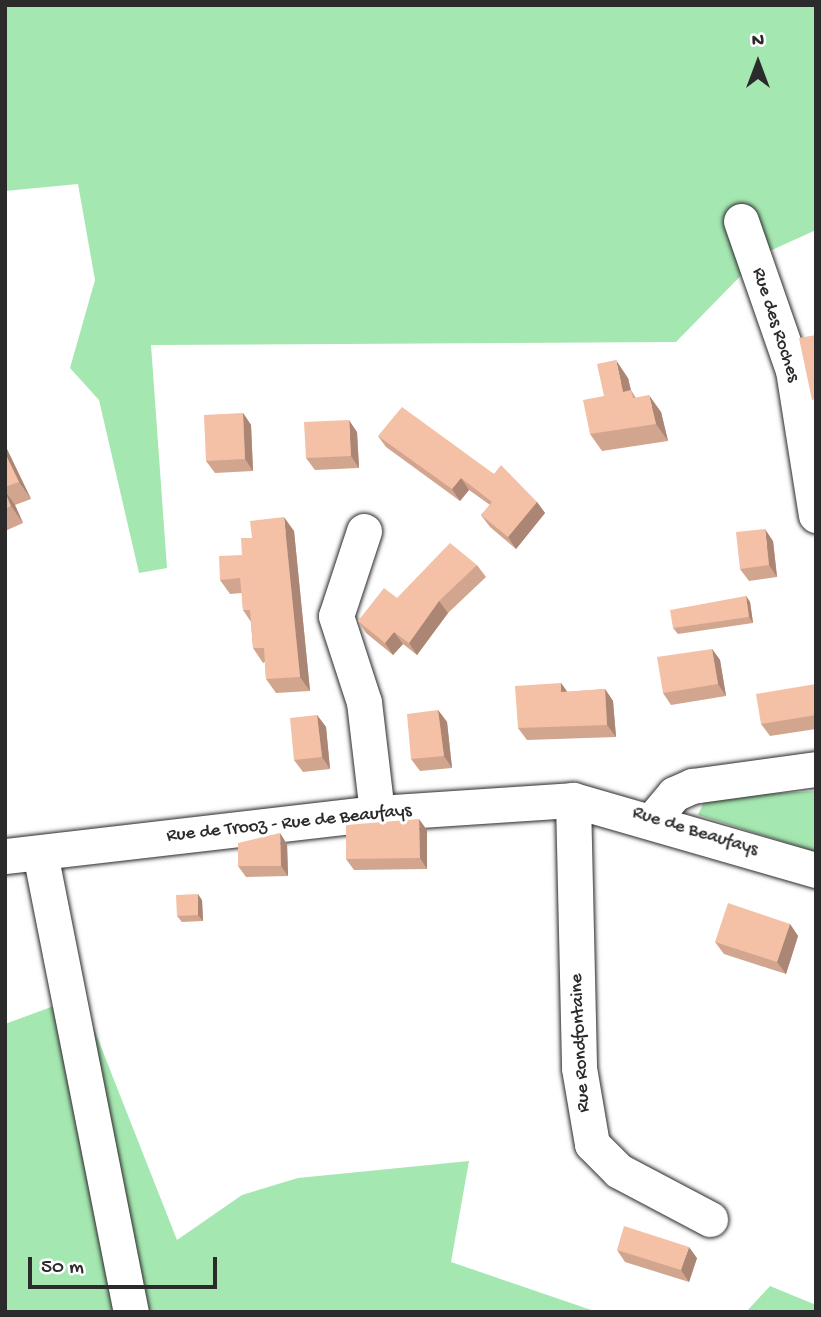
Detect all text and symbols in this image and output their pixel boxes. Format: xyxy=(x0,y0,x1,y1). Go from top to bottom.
north arrow xyxy=(723,28,793,98)
text: N xyxy=(752,30,764,53)
street label: Rue des Roches xyxy=(746,265,804,385)
street label: Rue de Trooz - Rue de Beaufays xyxy=(165,800,413,848)
street label: Rue de Beaufays xyxy=(629,802,761,862)
street label: Rue Rondfontaine xyxy=(566,973,596,1113)
scale bar xyxy=(32,1244,220,1288)
text: 50 m xyxy=(41,1256,84,1281)

